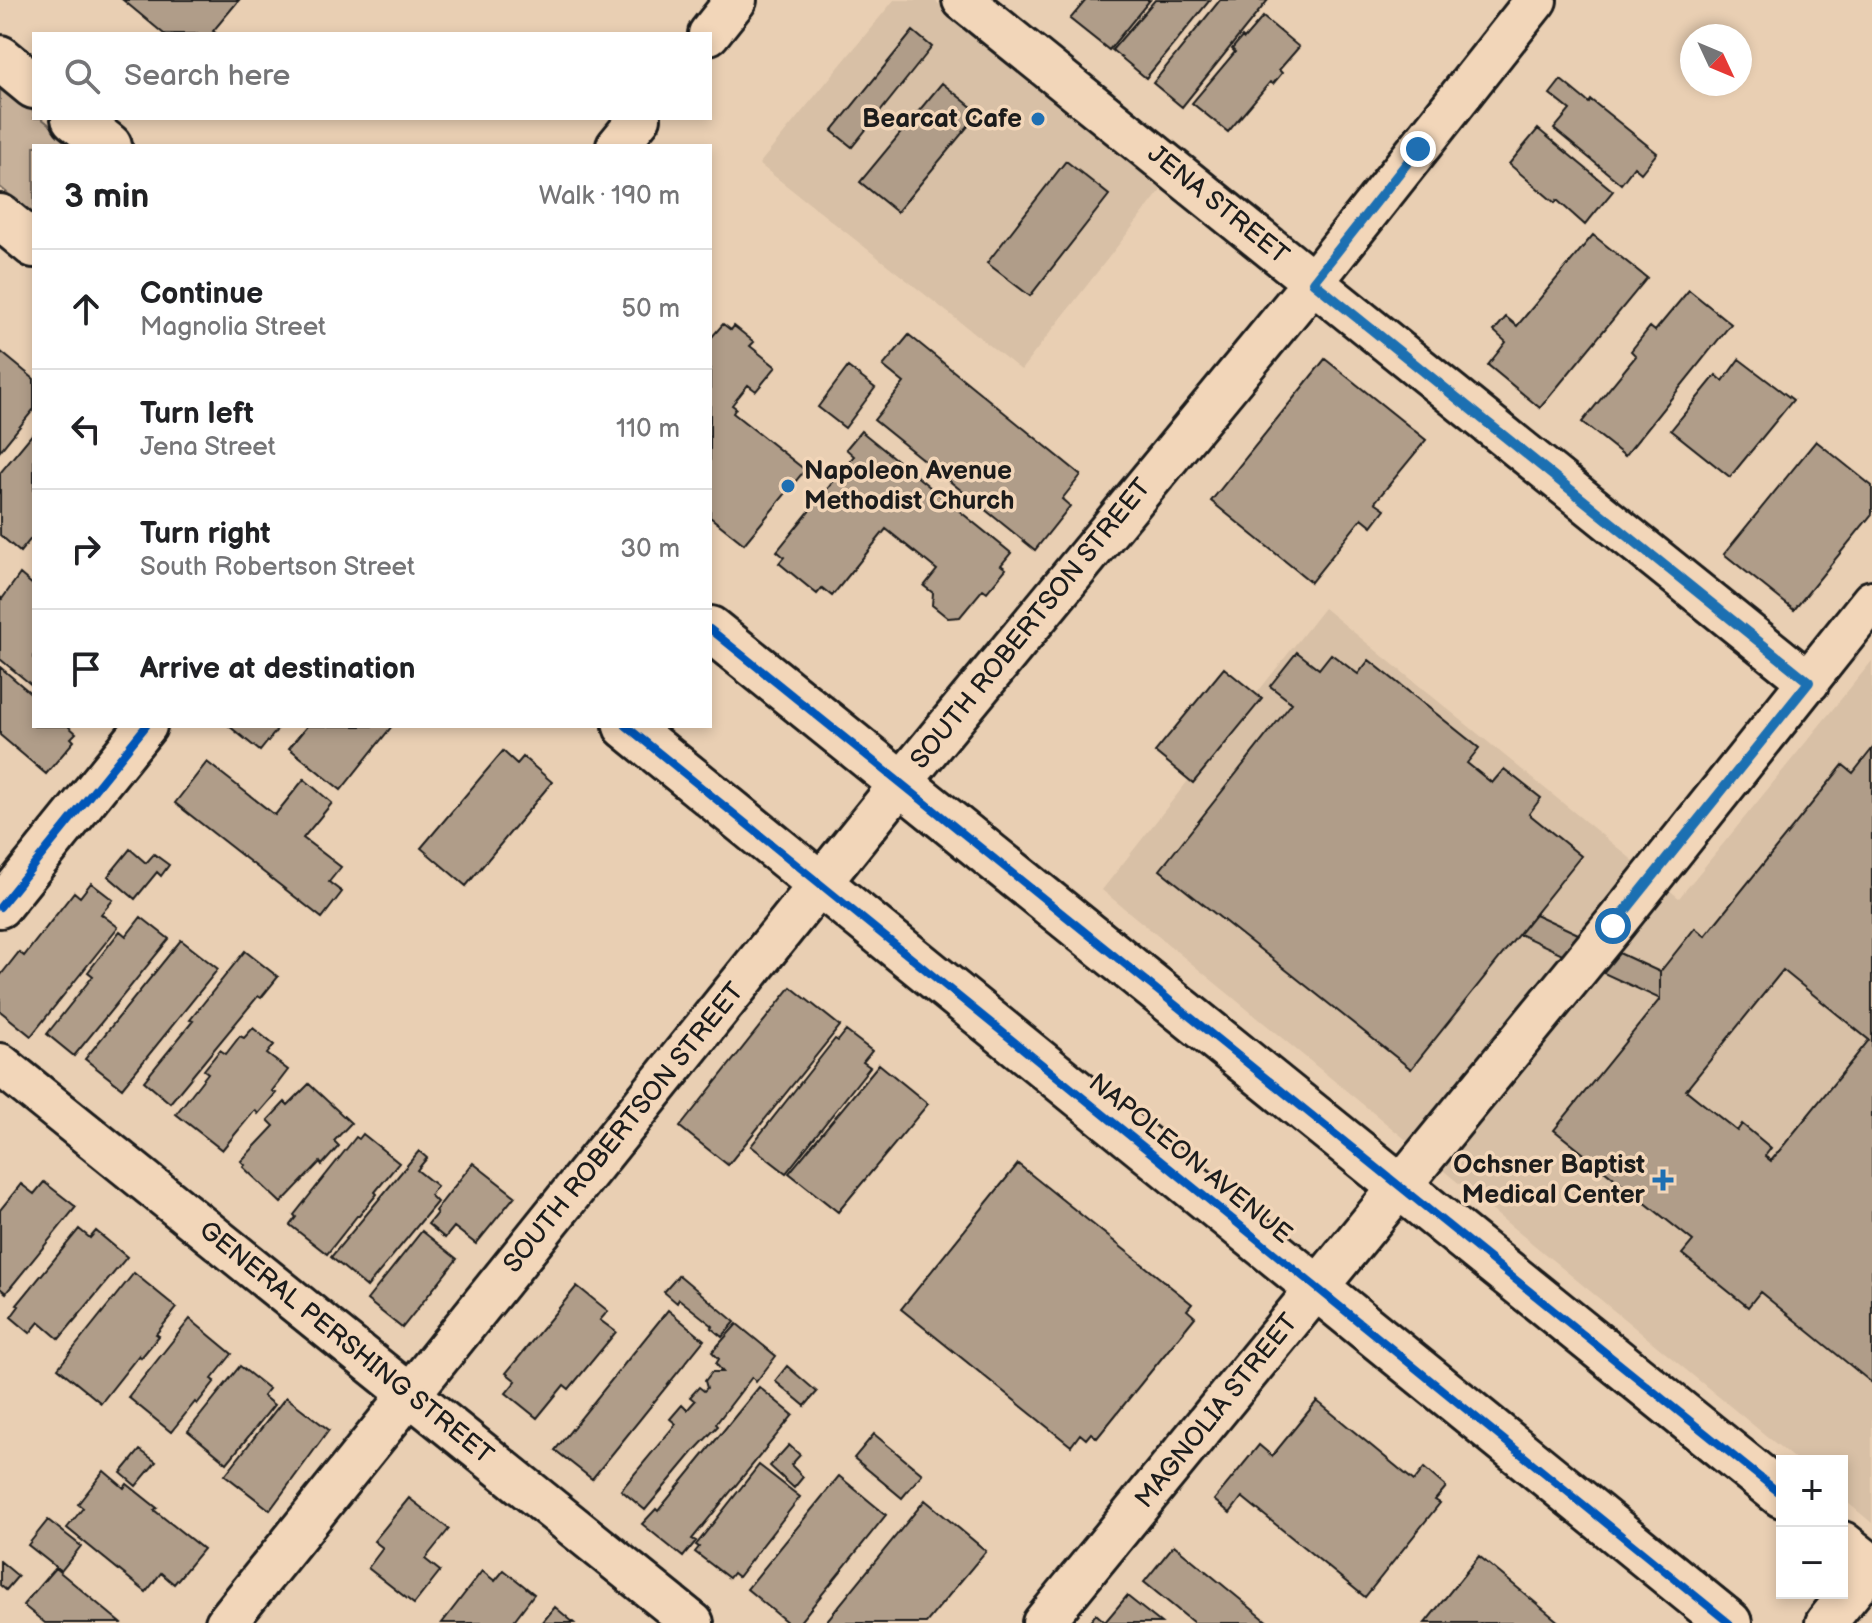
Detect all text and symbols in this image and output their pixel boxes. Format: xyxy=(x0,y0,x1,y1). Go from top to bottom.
north arrow xyxy=(1680,24,1752,96)
search box xyxy=(32,32,712,120)
icon: search xyxy=(60,54,104,98)
text: Search here xyxy=(124,58,290,94)
place label: Bearcat Cafe xyxy=(862,104,1022,135)
marker: Bearcat Cafe xyxy=(1029,110,1047,128)
route end xyxy=(1400,131,1436,167)
street label: JENA STREET xyxy=(1141,139,1295,272)
text: 3 min xyxy=(64,176,149,217)
text: Walk · 190 m xyxy=(539,181,680,212)
text: Continue xyxy=(140,276,263,312)
icon: ahead xyxy=(64,287,108,331)
text: 50 m xyxy=(621,294,680,325)
text: Magnolia Street xyxy=(140,312,326,343)
text: Turn left xyxy=(140,396,254,432)
icon: left xyxy=(64,407,108,451)
text: 110 m xyxy=(616,414,680,445)
text: Jena Street xyxy=(140,432,276,463)
place label: Napoleon Avenue Methodist Church xyxy=(804,456,1014,517)
street label: SOUTH ROBERTSON STREET xyxy=(904,472,1158,775)
marker: Napoleon Avenue Methodist Church xyxy=(779,477,797,495)
text: Turn right xyxy=(140,516,271,552)
icon: right xyxy=(64,527,108,571)
text: 30 m xyxy=(620,534,680,565)
text: South Robertson Street xyxy=(140,552,415,583)
icon: arrive xyxy=(64,647,108,691)
text: Arrive at destination xyxy=(140,651,416,687)
route start xyxy=(1595,908,1631,944)
street label: SOUTH ROBERTSON STREET xyxy=(497,976,751,1279)
street label: NAPOLEON AVENUE xyxy=(1082,1068,1298,1250)
place label: Ochsner Baptist Medical Center xyxy=(1453,1150,1646,1211)
marker: Ochsner Baptist Medical Center xyxy=(1652,1169,1674,1191)
street label: GENERAL PERSHING STREET xyxy=(193,1215,500,1471)
street label: MAGNOLIA STREET xyxy=(1129,1307,1305,1514)
map controls xyxy=(1776,1455,1848,1599)
button: + xyxy=(1776,1455,1848,1527)
button: − xyxy=(1776,1527,1848,1599)

